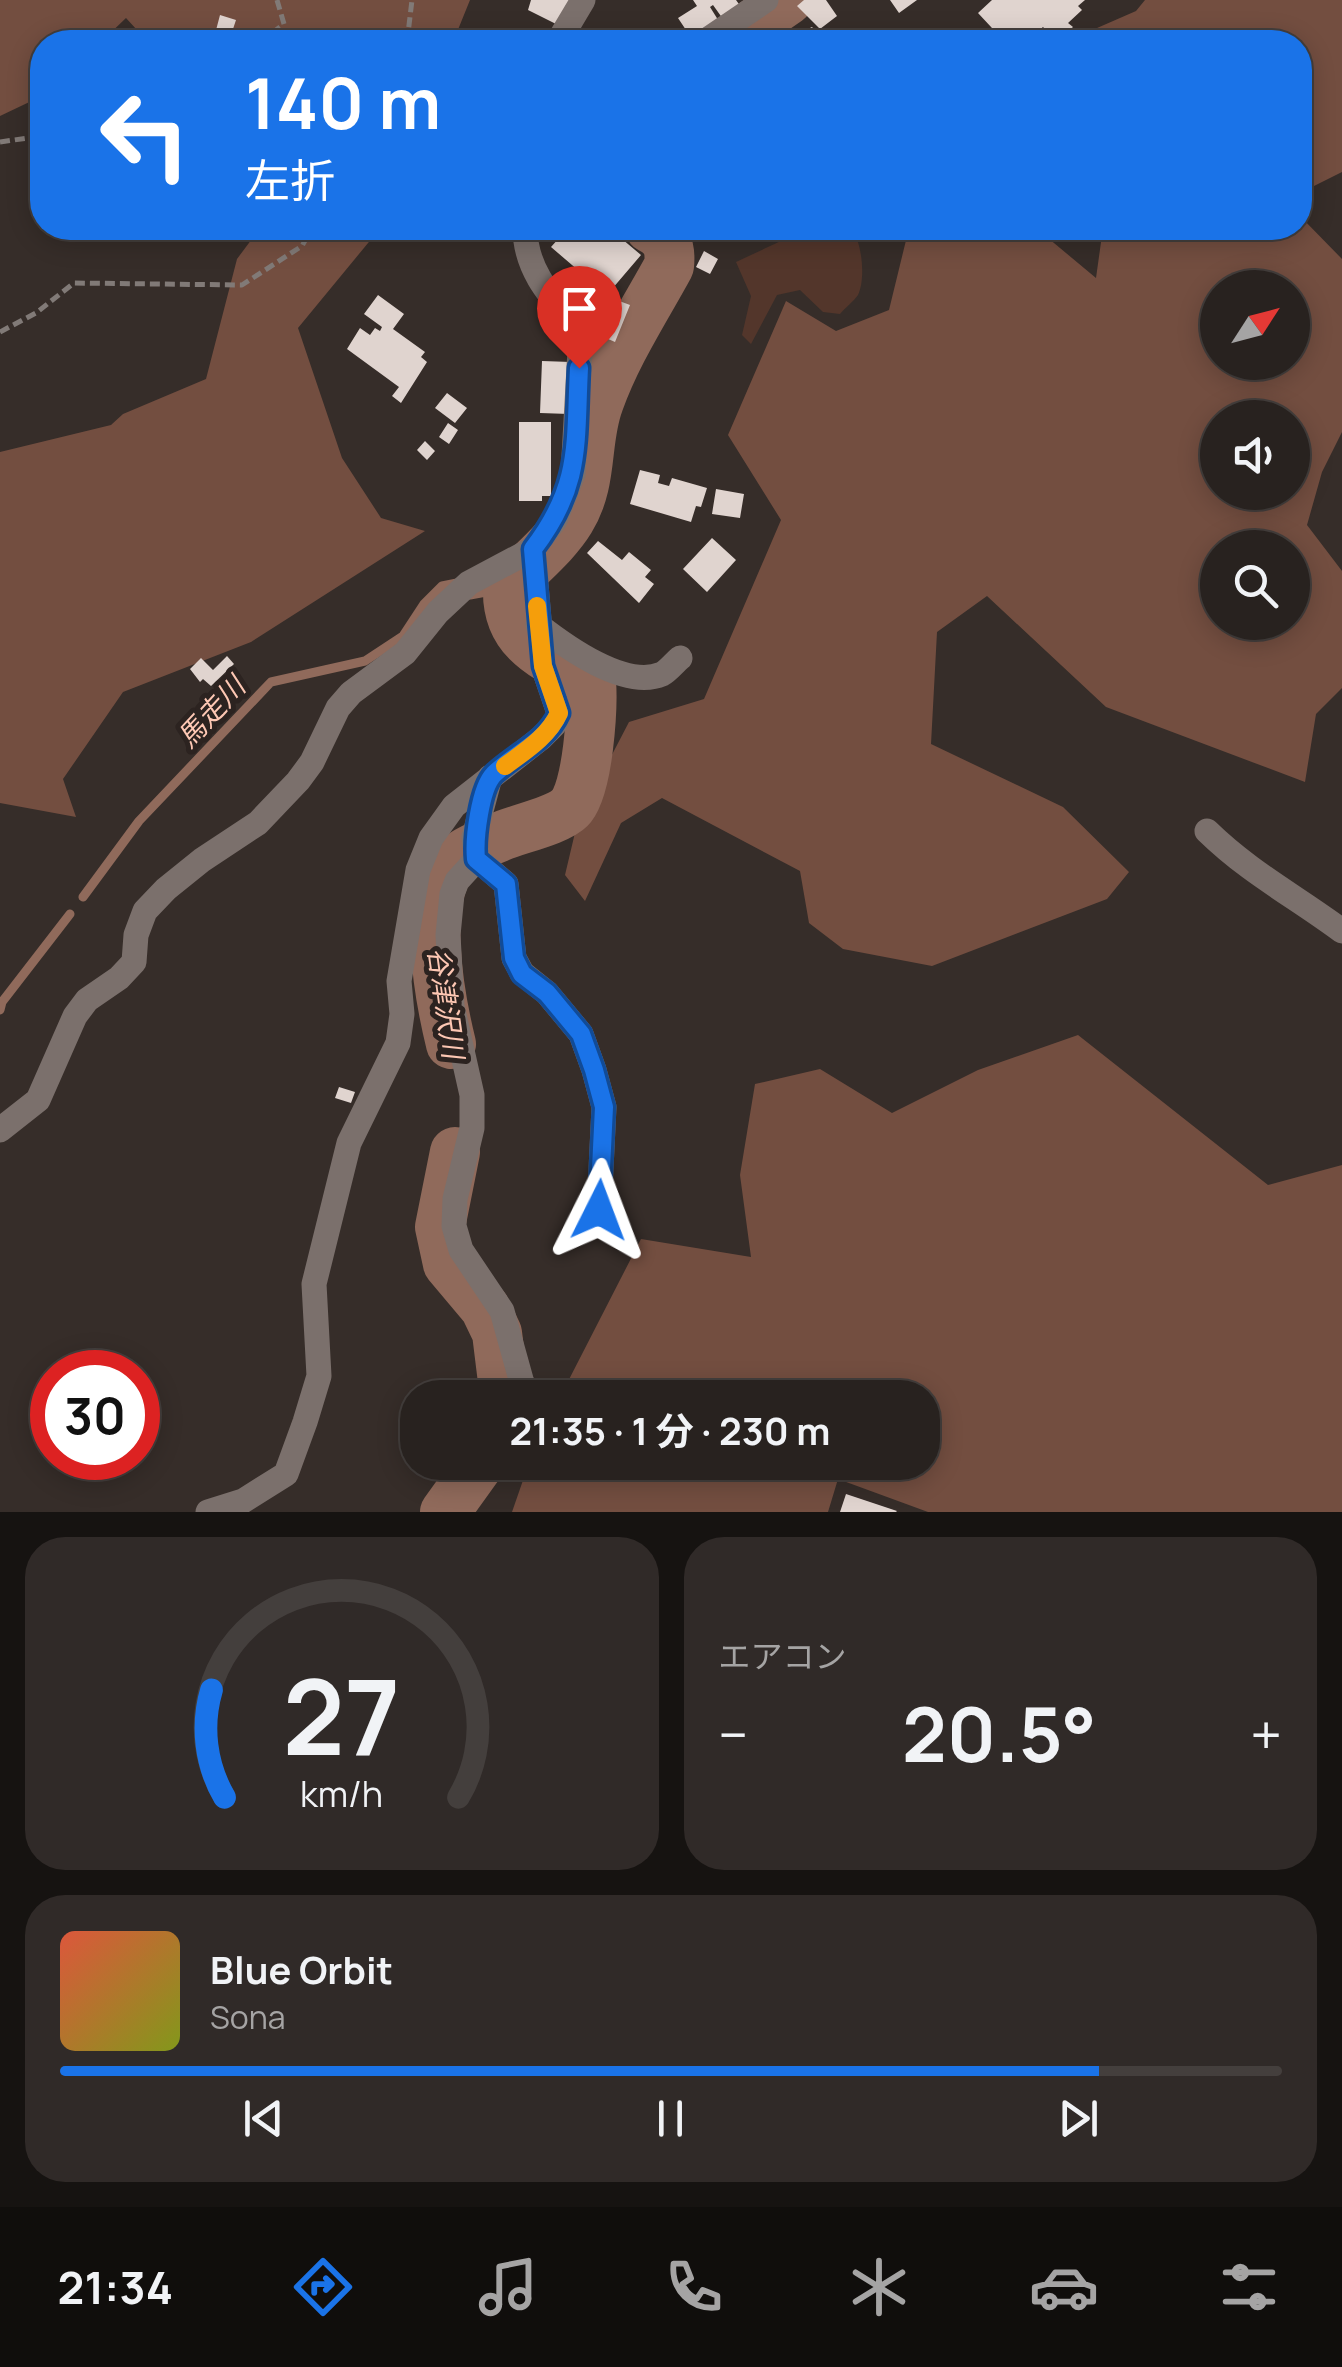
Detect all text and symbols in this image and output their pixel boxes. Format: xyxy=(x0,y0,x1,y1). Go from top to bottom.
text: 140 m xyxy=(245,54,441,150)
icon: left xyxy=(80,70,210,200)
text: 左折 xyxy=(245,149,335,211)
pin xyxy=(537,266,622,369)
north arrow xyxy=(1200,270,1310,380)
map controls xyxy=(1200,270,1310,640)
icon: arrive xyxy=(552,281,607,336)
button: sound xyxy=(1200,400,1310,510)
button: search xyxy=(1200,530,1310,640)
water label: 馬走川 xyxy=(168,665,255,755)
water label: 谷津沢川 xyxy=(420,945,474,1064)
position arrow xyxy=(547,1158,651,1262)
speed limit sign: 30 xyxy=(30,1350,160,1480)
text: 21:35 · 1 分 · 230 m xyxy=(509,1404,831,1456)
text: エアコン xyxy=(719,1634,847,1678)
text: 27 xyxy=(283,1644,400,1786)
text: 20.5° xyxy=(902,1682,1096,1785)
text: − xyxy=(719,1696,748,1772)
text: + xyxy=(1250,1696,1282,1772)
text: km/h xyxy=(300,1769,383,1818)
text: Blue Orbit xyxy=(210,1943,393,1995)
text: Sona xyxy=(210,1995,285,2039)
icon: previous xyxy=(236,2091,291,2146)
icon: pause xyxy=(643,2091,698,2146)
icon: next xyxy=(1051,2091,1106,2146)
icon: directions xyxy=(288,2252,358,2322)
icon: music xyxy=(473,2252,543,2322)
icon: phone xyxy=(659,2252,729,2322)
icon: climate xyxy=(844,2252,914,2322)
icon: car xyxy=(1029,2252,1099,2322)
icon: filters xyxy=(1214,2252,1284,2322)
text: 21:34 xyxy=(58,2256,173,2318)

